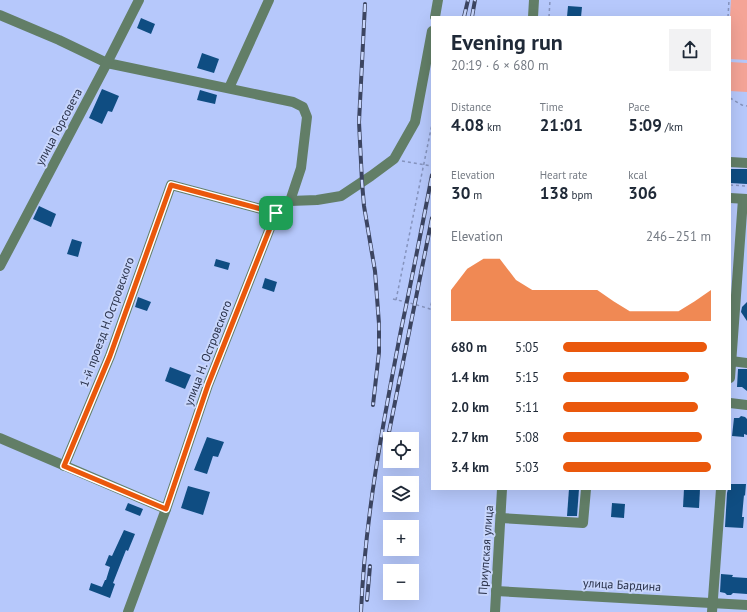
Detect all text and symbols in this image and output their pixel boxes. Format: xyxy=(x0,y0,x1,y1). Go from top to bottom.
text: Evening run xyxy=(451,28,563,56)
button: share xyxy=(669,29,711,71)
text: 20:19 · 6 × 680 m xyxy=(451,57,548,74)
street label: улица Горсовета xyxy=(32,86,85,168)
text: Distance xyxy=(451,100,491,114)
text: Time xyxy=(540,100,563,114)
text: Pace xyxy=(628,100,650,114)
text: 4.08 xyxy=(451,114,484,136)
text: 21:01 xyxy=(540,114,583,136)
text: 5:09 xyxy=(628,114,662,136)
text: km xyxy=(484,120,501,134)
text: /km xyxy=(662,120,683,134)
text: Elevation xyxy=(451,168,495,182)
text: Heart rate xyxy=(540,168,587,182)
text: kcal xyxy=(628,168,647,182)
text: 30 xyxy=(451,182,470,204)
text: 138 xyxy=(540,182,569,204)
text: 306 xyxy=(628,182,657,204)
text: m xyxy=(470,188,482,202)
text: bpm xyxy=(569,188,592,202)
pin xyxy=(259,196,293,230)
icon: arrive xyxy=(265,202,287,224)
text: Elevation xyxy=(451,228,503,245)
text: 246–251 m xyxy=(646,228,711,245)
street label: 1-й проезд Н.Островского xyxy=(76,255,137,389)
street label: улица Н. Островского xyxy=(180,298,235,408)
text: 680 m xyxy=(451,339,487,356)
text: 5:05 xyxy=(515,339,539,356)
text: 1.4 km xyxy=(451,369,489,386)
text: 5:15 xyxy=(515,369,539,386)
text: 2.0 km xyxy=(451,399,489,416)
text: 5:11 xyxy=(515,399,539,416)
text: 2.7 km xyxy=(451,429,488,446)
text: 5:08 xyxy=(515,429,539,446)
map controls xyxy=(383,432,419,600)
button: locate xyxy=(383,432,419,468)
text: 3.4 km xyxy=(451,459,489,476)
text: 5:03 xyxy=(515,459,539,476)
button: layers xyxy=(383,476,419,512)
street label: Приупская улица xyxy=(475,505,496,595)
button: + xyxy=(383,520,419,556)
button: − xyxy=(383,564,419,600)
street label: улица Бардина xyxy=(583,575,662,594)

